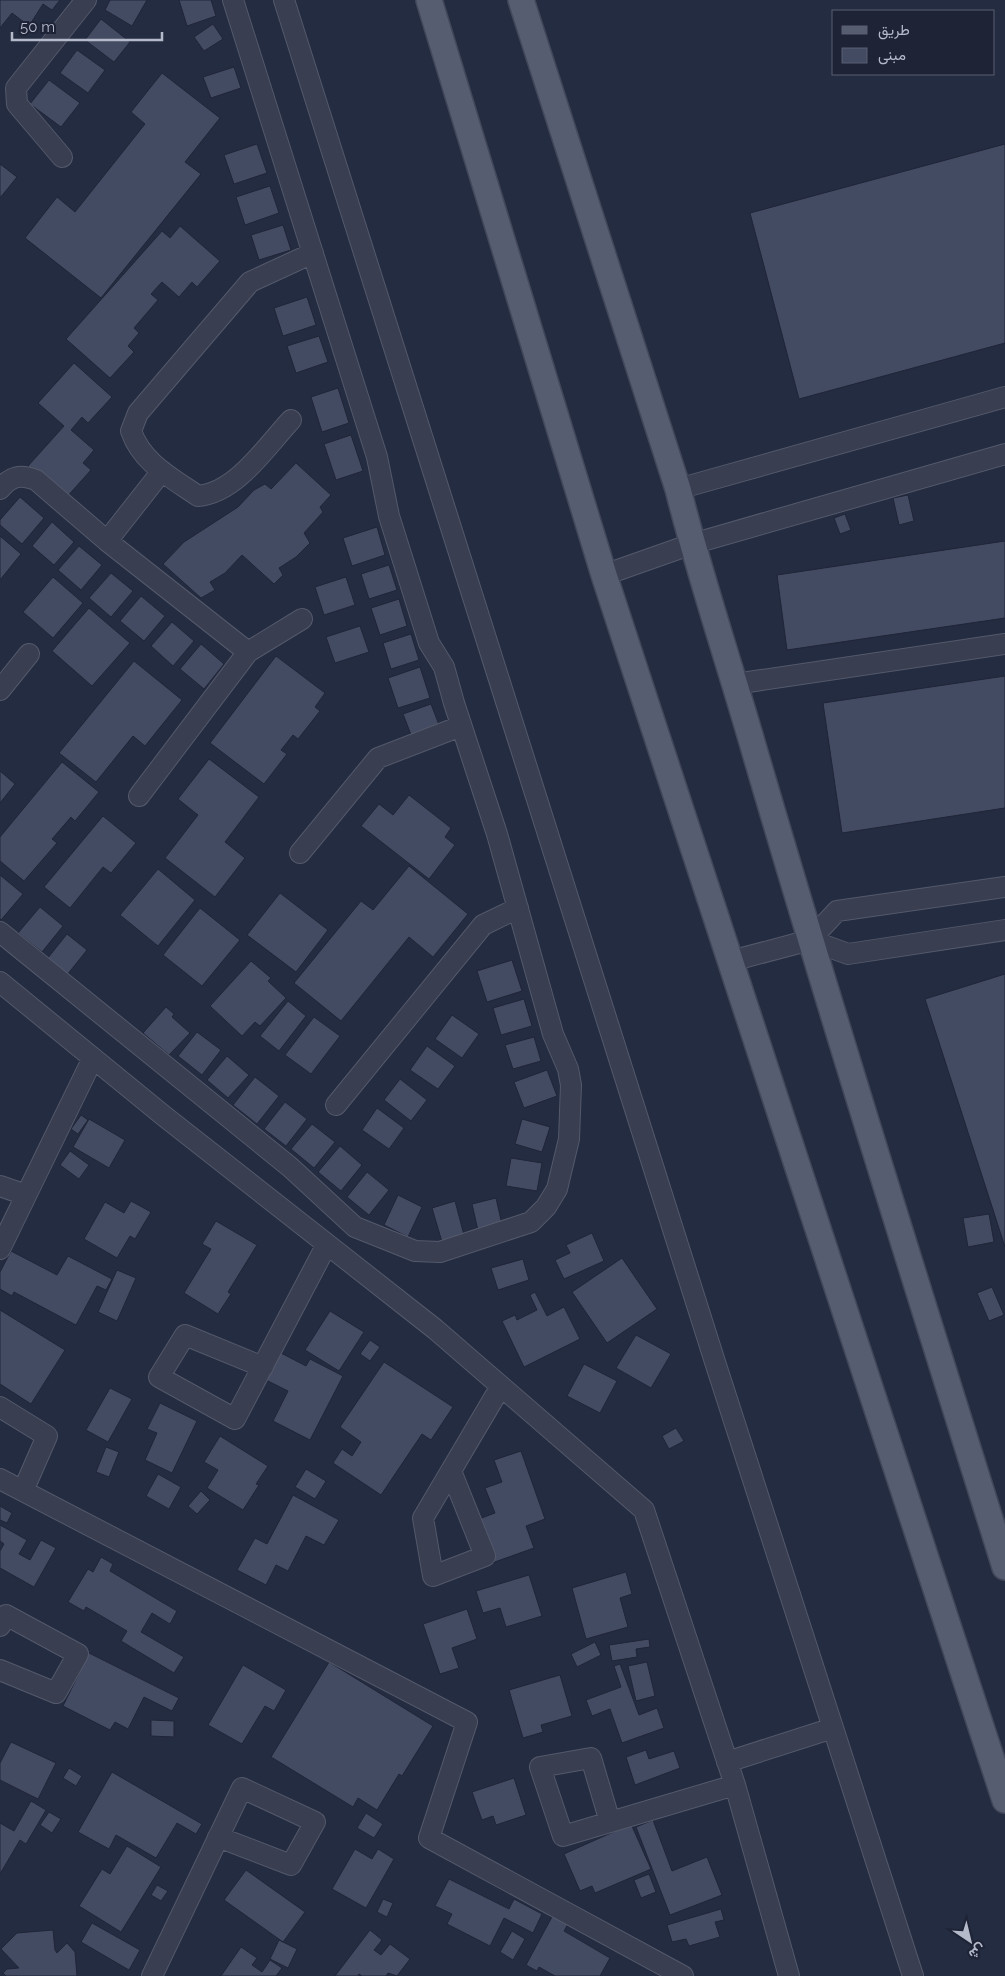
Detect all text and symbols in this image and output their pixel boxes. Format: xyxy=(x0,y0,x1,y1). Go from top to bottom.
scale bar xyxy=(12,10,162,42)
legend xyxy=(832,10,995,75)
text: 50 m xyxy=(20,18,55,36)
text: طريق xyxy=(878,21,910,40)
text: مبنى xyxy=(878,46,906,65)
north arrow xyxy=(945,1916,995,1966)
text: ش xyxy=(965,1939,989,1963)

